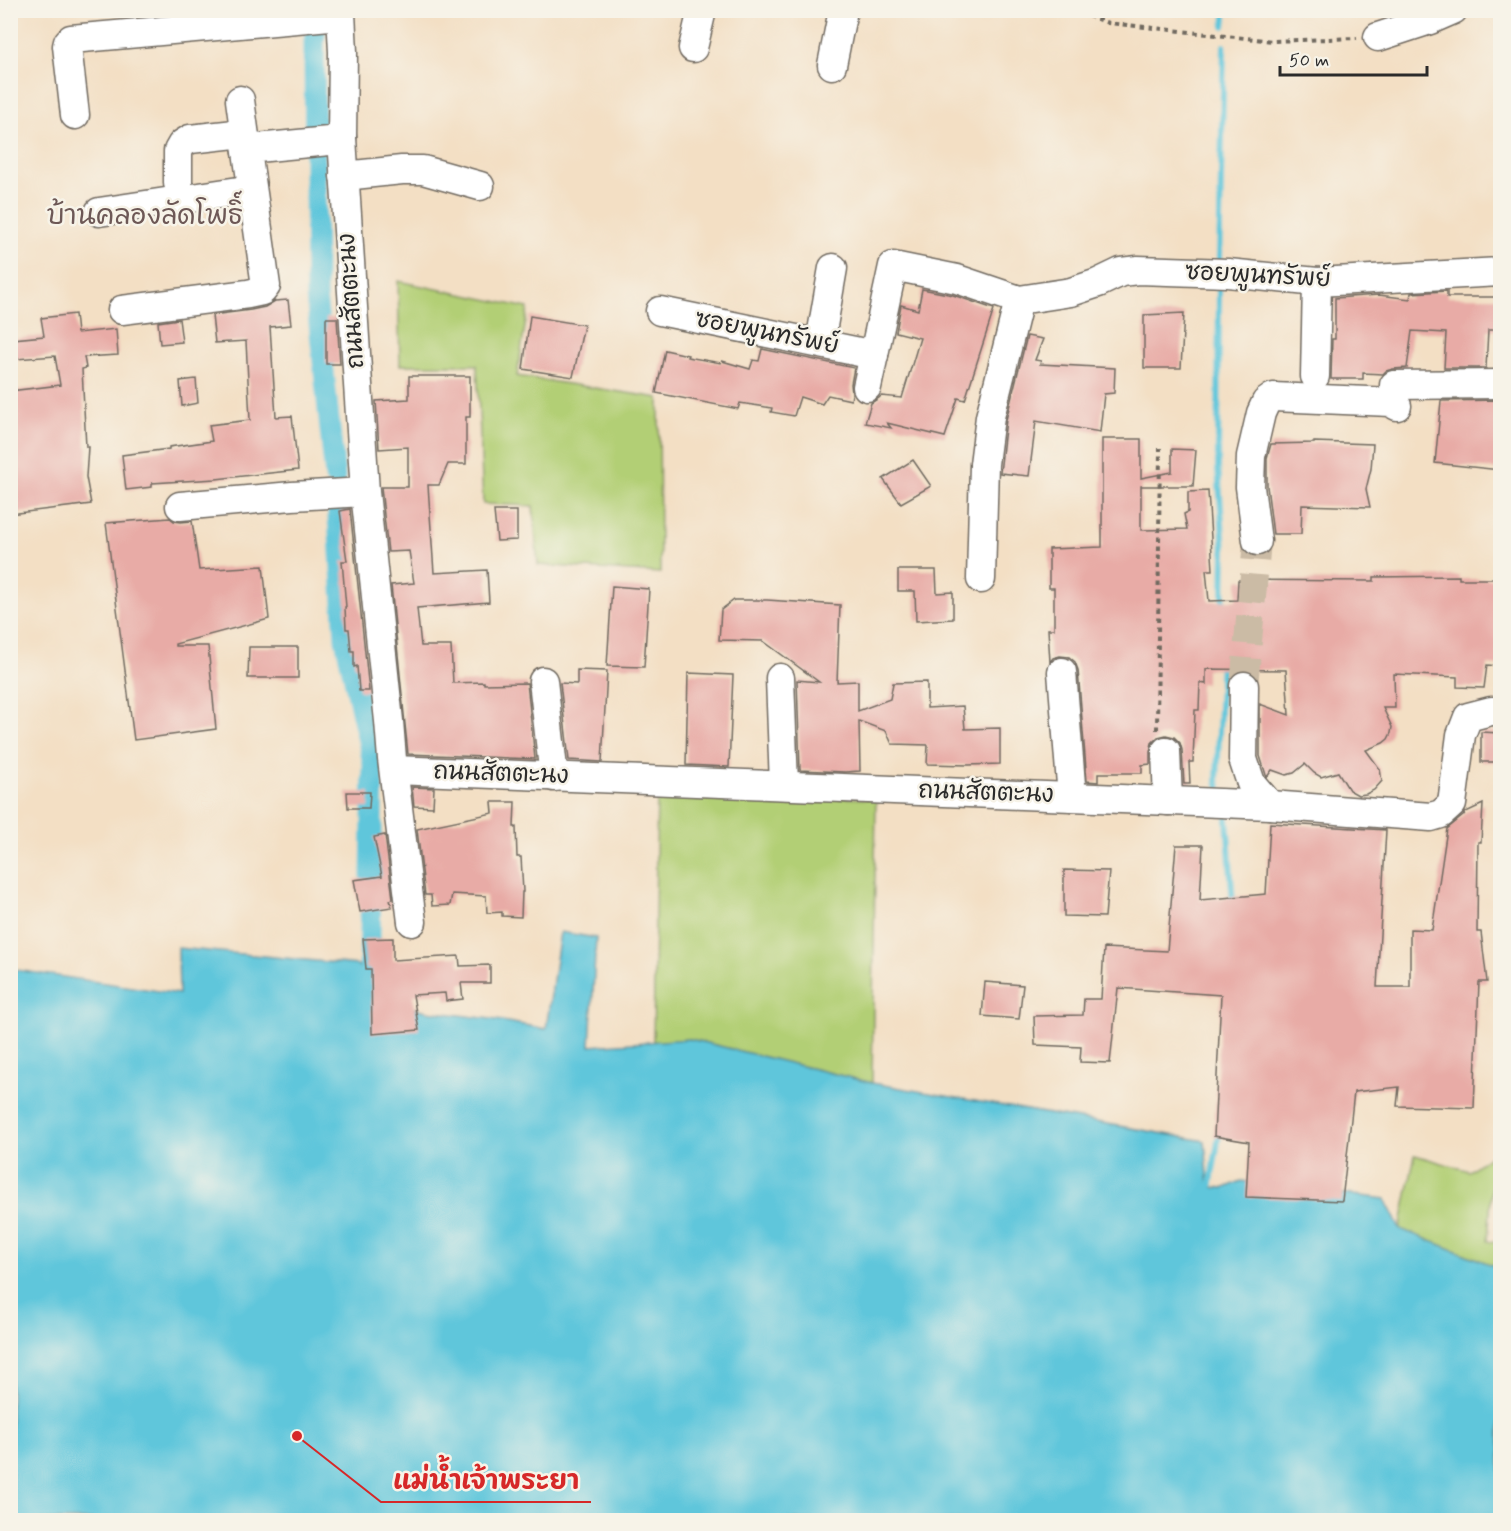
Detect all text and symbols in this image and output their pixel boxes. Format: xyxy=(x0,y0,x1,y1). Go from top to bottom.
scale bar xyxy=(1280,39,1427,77)
text: 50 m xyxy=(1289,49,1329,73)
district label: บ้านคลองลัดโพธิ์ xyxy=(47,190,243,234)
street label: ถนนสัตตะนง xyxy=(332,232,372,370)
street label: ซอยพูนทรัพย์ xyxy=(1184,255,1332,296)
street label: ซอยพูนทรัพย์ xyxy=(692,302,842,363)
street label: ถนนสัตตะนง xyxy=(433,756,569,792)
street label: ถนนสัตตะนง xyxy=(918,775,1054,811)
text: แม่น้ำเจ้าพระยา xyxy=(393,1454,579,1499)
callout: แม่น้ำเจ้าพระยา xyxy=(381,1458,591,1502)

